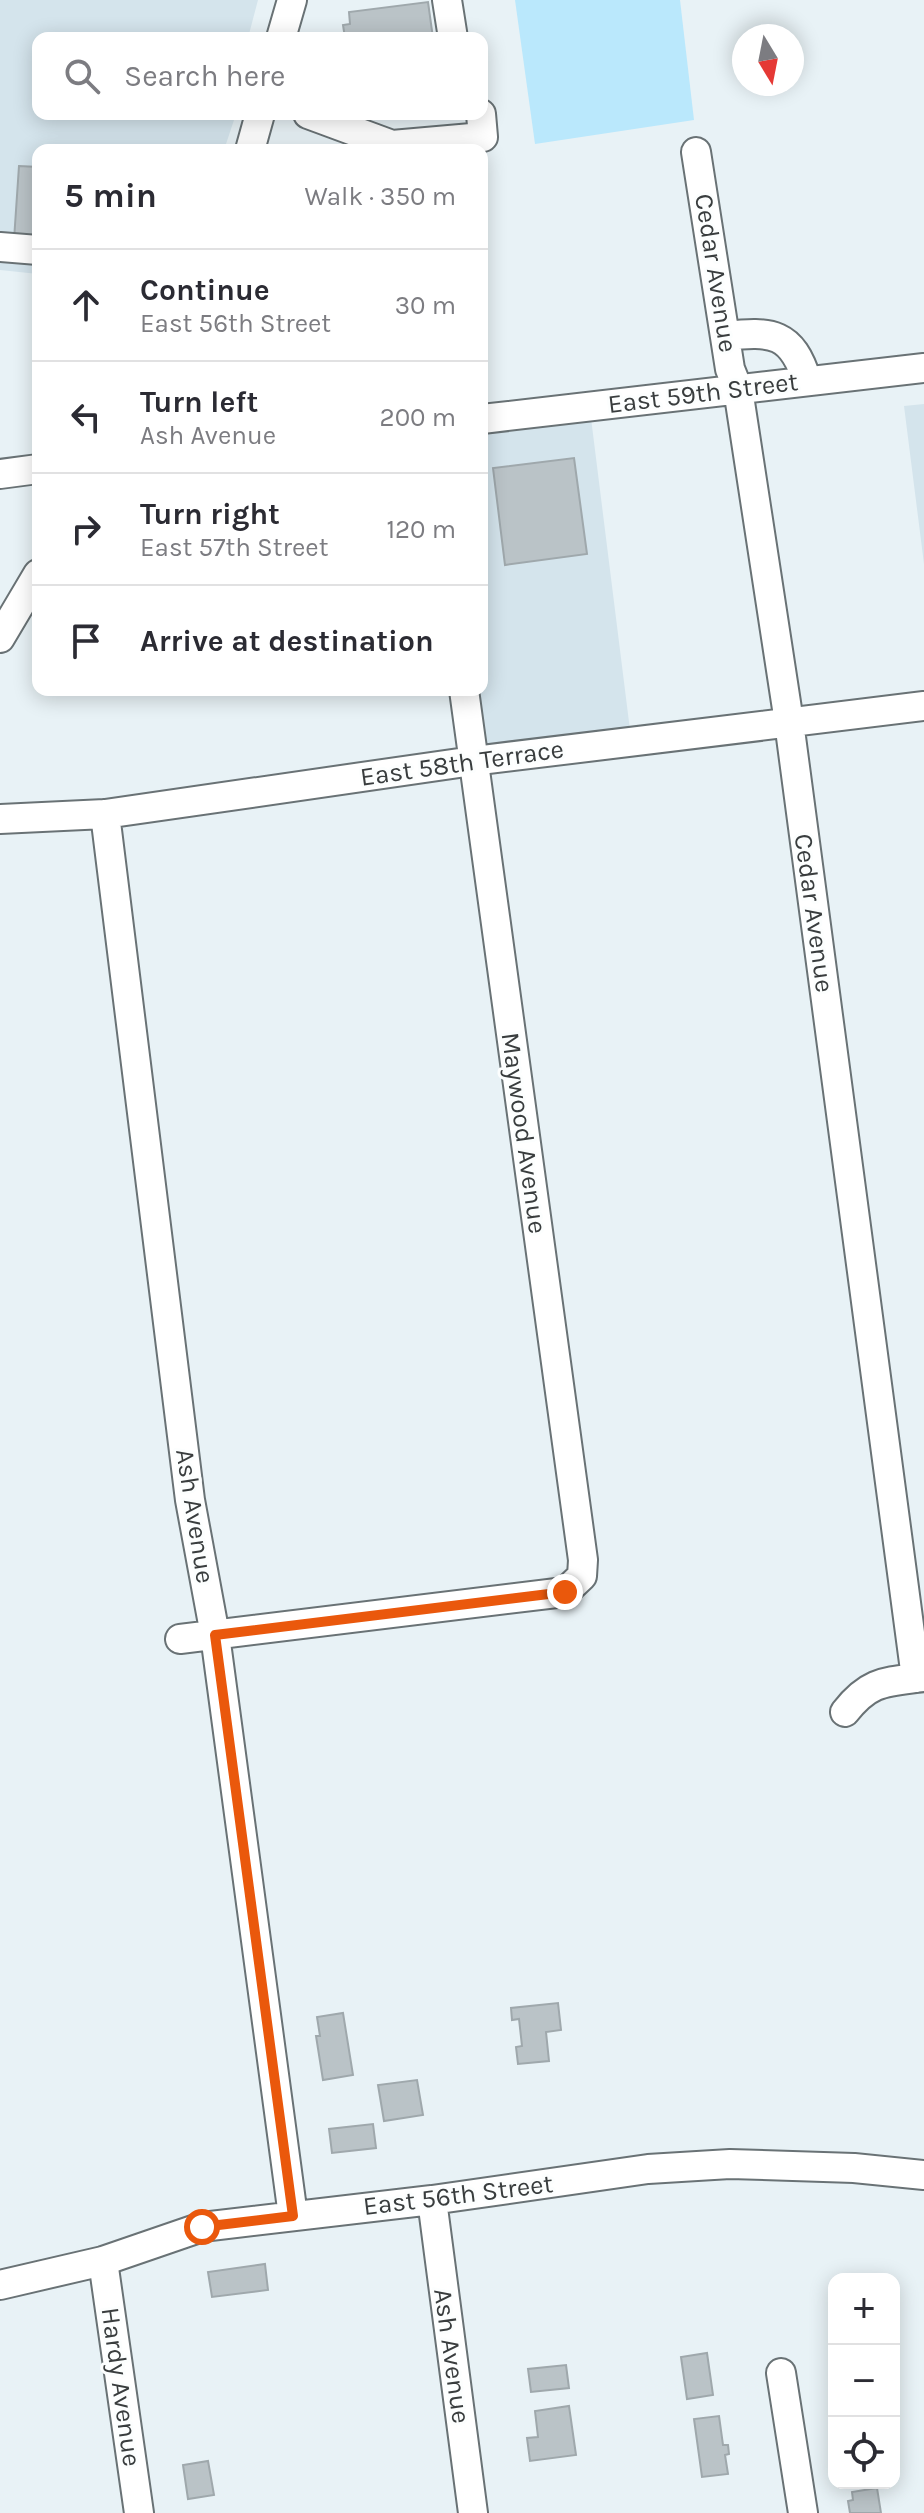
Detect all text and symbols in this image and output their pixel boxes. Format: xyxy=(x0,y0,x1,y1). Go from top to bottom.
north arrow xyxy=(732,24,804,96)
search box xyxy=(32,32,488,120)
icon: search xyxy=(60,54,104,98)
text: Search here xyxy=(124,58,285,94)
text: 5 min xyxy=(64,176,157,216)
text: Walk · 350 m xyxy=(304,181,456,212)
street label: Cedar Avenue xyxy=(688,191,744,355)
text: Continue xyxy=(140,272,270,308)
icon: ahead xyxy=(64,283,108,327)
text: 30 m xyxy=(395,290,456,321)
text: East 56th Street xyxy=(140,308,331,339)
street label: East 59th Street xyxy=(606,366,800,420)
text: Turn left xyxy=(140,384,258,420)
icon: left xyxy=(64,395,108,439)
text: 200 m xyxy=(380,402,456,433)
text: Ash Avenue xyxy=(140,420,276,451)
text: Turn right xyxy=(140,496,280,532)
icon: right xyxy=(64,507,108,551)
text: 120 m xyxy=(386,514,456,545)
text: East 57th Street xyxy=(140,532,328,563)
icon: arrive xyxy=(64,619,108,663)
text: Arrive at destination xyxy=(140,623,434,659)
street label: East 58th Terrace xyxy=(358,733,566,793)
street label: Cedar Avenue xyxy=(788,832,840,994)
street label: Maywood Avenue xyxy=(495,1030,553,1236)
street label: Ash Avenue xyxy=(169,1446,221,1586)
route end xyxy=(547,1574,583,1610)
street label: East 56th Street xyxy=(361,2168,555,2222)
route start xyxy=(184,2209,220,2245)
map controls xyxy=(828,2273,900,2489)
button: + xyxy=(828,2273,900,2345)
street label: Ash Avenue xyxy=(427,2286,477,2426)
street label: Hardy Avenue xyxy=(94,2305,148,2469)
button: − xyxy=(828,2345,900,2417)
button: locate xyxy=(828,2417,900,2489)

